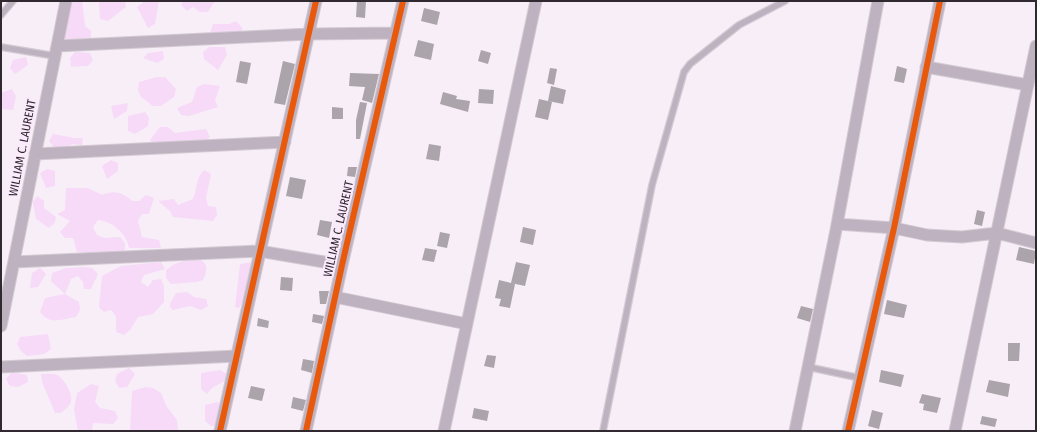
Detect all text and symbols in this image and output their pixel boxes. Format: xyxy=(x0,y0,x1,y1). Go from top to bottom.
street label: WILLIAM C. LAURENT xyxy=(7,98,39,198)
street label: WILLIAM C. LAURENT xyxy=(321,179,357,279)

